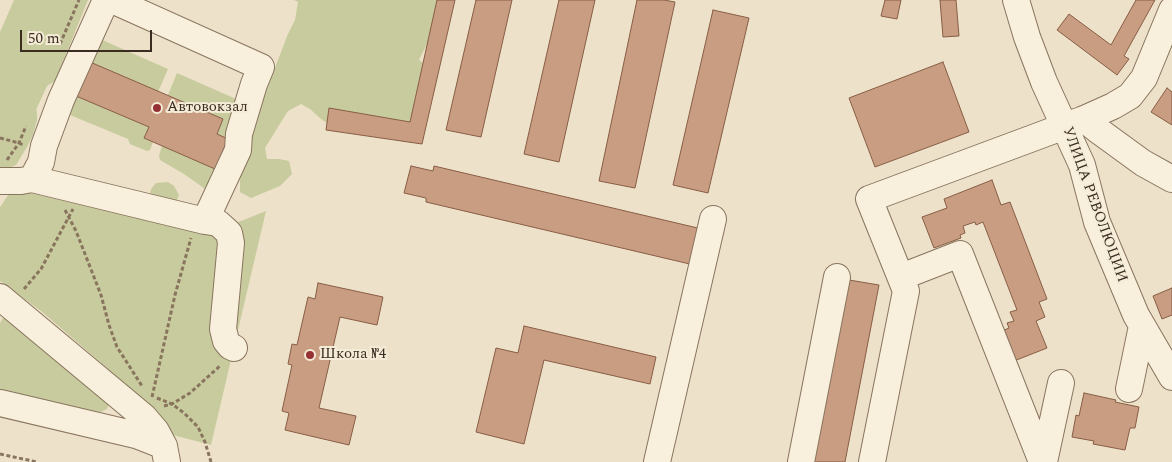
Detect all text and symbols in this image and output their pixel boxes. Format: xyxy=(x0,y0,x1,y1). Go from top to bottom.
scale bar xyxy=(22,20,155,52)
text: 50 m xyxy=(28,27,60,50)
place label: Автовокзал xyxy=(167,99,248,117)
marker: Автовокзал xyxy=(151,102,163,114)
street label: УЛИЦА РЕВОЛЮЦИИ xyxy=(1057,125,1131,285)
place label: Школа №4 xyxy=(320,346,386,364)
marker: Школа №4 xyxy=(304,349,316,361)

